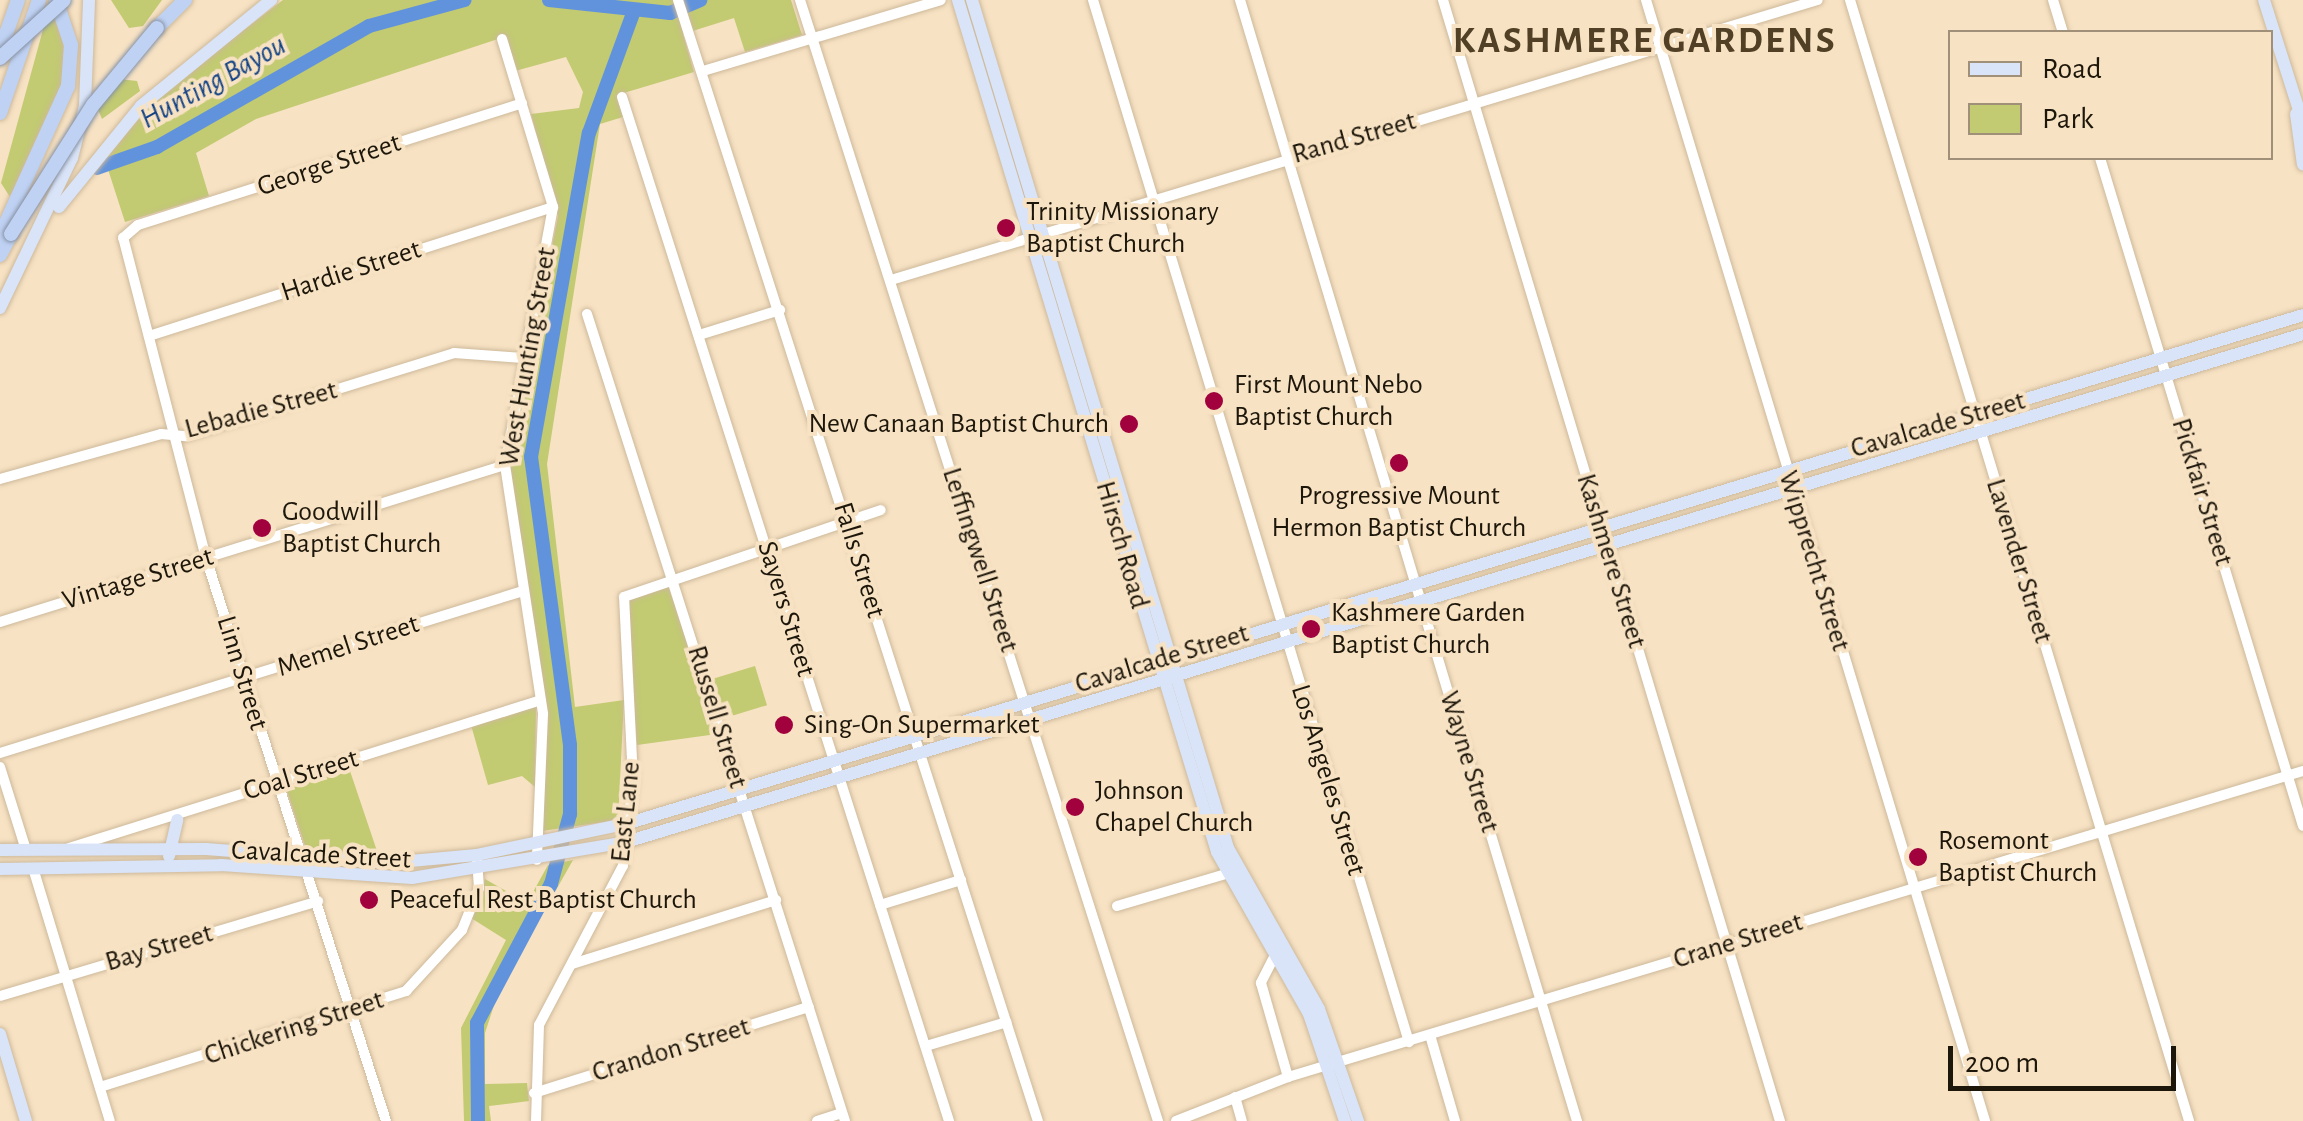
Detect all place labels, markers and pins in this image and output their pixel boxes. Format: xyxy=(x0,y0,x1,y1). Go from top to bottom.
place label: Trinity Missionary Baptist Church xyxy=(1026,195,1219,261)
marker: Trinity Missionary Baptist Church xyxy=(995,217,1017,239)
place label: First Mount Nebo Baptist Church xyxy=(1234,368,1423,434)
marker: First Mount Nebo Baptist Church xyxy=(1203,390,1225,412)
place label: New Canaan Baptist Church xyxy=(808,407,1109,441)
marker: New Canaan Baptist Church xyxy=(1118,413,1140,435)
marker: Progressive Mount Hermon Baptist Church xyxy=(1388,452,1410,474)
place label: Progressive Mount Hermon Baptist Church xyxy=(1272,479,1526,545)
place label: Goodwill Baptist Church xyxy=(282,495,441,561)
marker: Goodwill Baptist Church xyxy=(251,517,273,539)
place label: Kashmere Garden Baptist Church xyxy=(1331,596,1526,662)
marker: Kashmere Garden Baptist Church xyxy=(1300,618,1322,640)
place label: Sing-On Supermarket xyxy=(804,708,1040,742)
marker: Sing-On Supermarket xyxy=(773,714,795,736)
place label: Johnson Chapel Church xyxy=(1095,774,1253,840)
marker: Johnson Chapel Church xyxy=(1064,796,1086,818)
place label: Rosemont Baptist Church xyxy=(1938,824,2097,890)
marker: Rosemont Baptist Church xyxy=(1907,846,1929,868)
place label: Peaceful Rest Baptist Church xyxy=(389,883,697,917)
marker: Peaceful Rest Baptist Church xyxy=(358,889,380,911)

